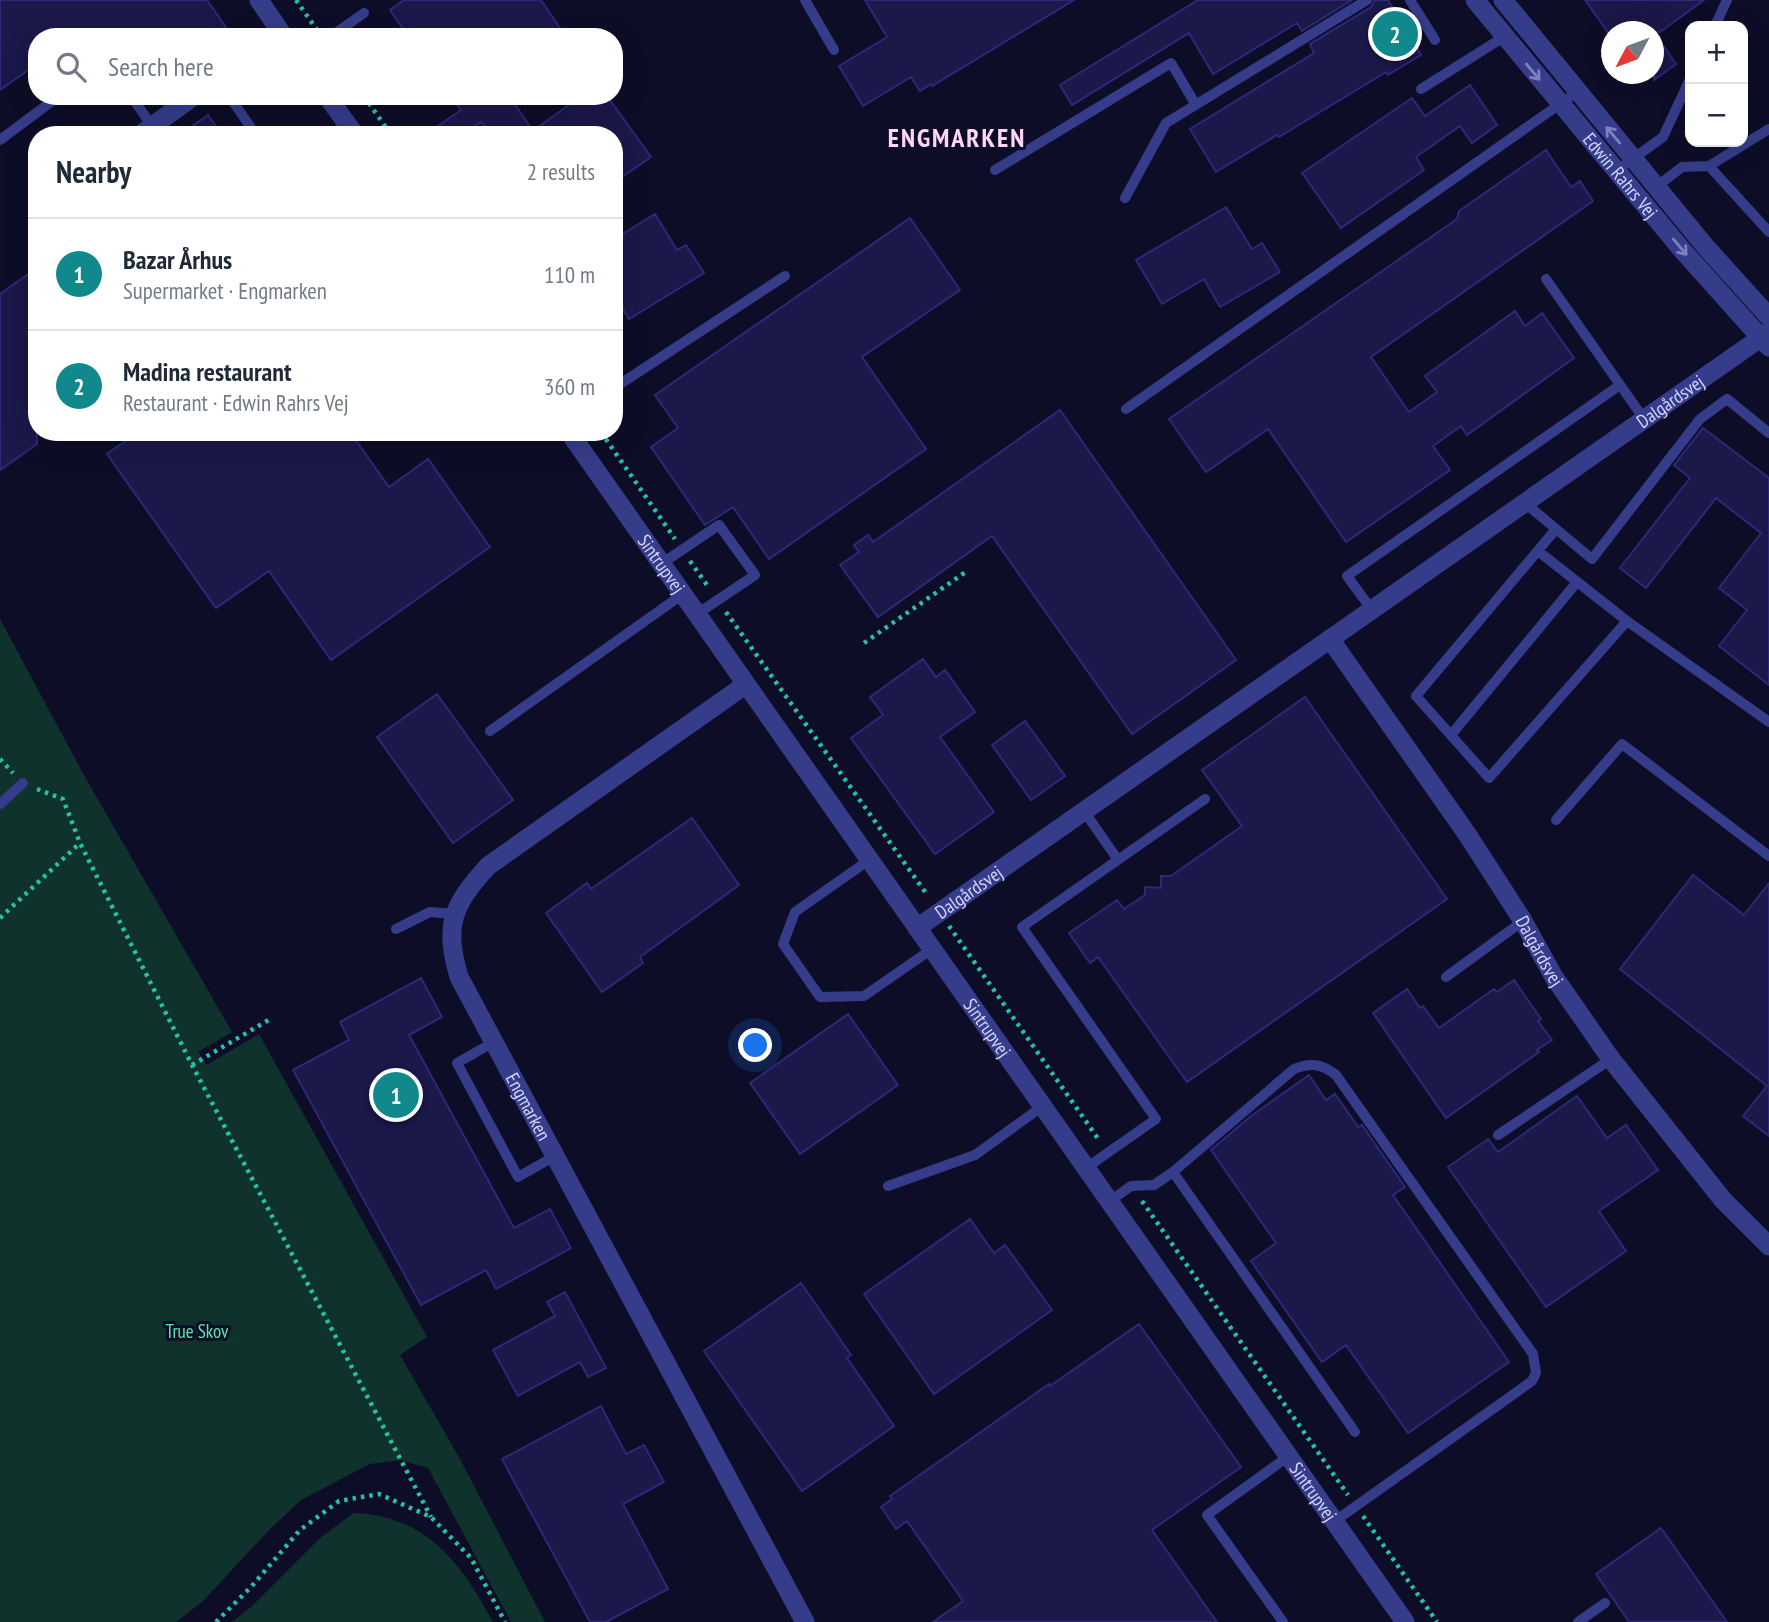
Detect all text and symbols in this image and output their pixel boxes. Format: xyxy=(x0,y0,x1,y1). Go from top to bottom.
pin: 2 xyxy=(1372,8,1418,60)
north arrow xyxy=(1601,21,1664,84)
map controls xyxy=(1685,21,1748,147)
button: + xyxy=(1685,21,1748,84)
search box xyxy=(28,28,623,105)
icon: search xyxy=(52,48,90,86)
text: Search here xyxy=(108,50,214,83)
one-way arrow xyxy=(1526,63,1541,81)
button: − xyxy=(1685,84,1748,147)
district label: ENGMARKEN xyxy=(888,121,1026,154)
one-way arrow xyxy=(1605,126,1621,144)
street label: Edwin Rahrs Vej xyxy=(1578,128,1663,223)
text: Nearby xyxy=(56,152,131,191)
text: 2 results xyxy=(527,157,595,186)
one-way arrow xyxy=(1672,237,1687,255)
text: Bazar Århus xyxy=(123,243,232,276)
text: 1 xyxy=(74,260,85,289)
text: 110 m xyxy=(544,260,595,289)
text: Supermarket · Engmarken xyxy=(123,276,327,305)
text: Madina restaurant xyxy=(123,355,292,388)
street label: Dalgårdsvej xyxy=(1632,369,1708,433)
text: 2 xyxy=(74,372,85,401)
text: 360 m xyxy=(544,372,595,401)
text: Restaurant · Edwin Rahrs Vej xyxy=(123,388,349,417)
street label: Sintrupvej xyxy=(633,530,691,598)
street label: Dalgårdsvej xyxy=(930,860,1007,924)
street label: Dalgårdsvej xyxy=(1510,911,1569,991)
street label: Sintrupvej xyxy=(958,993,1016,1062)
your location xyxy=(738,1028,772,1062)
pin: 1 xyxy=(373,1069,419,1121)
street label: Engmarken xyxy=(501,1069,556,1145)
park label: True Skov xyxy=(166,1319,229,1343)
street label: Sintrupvej xyxy=(1284,1457,1342,1526)

